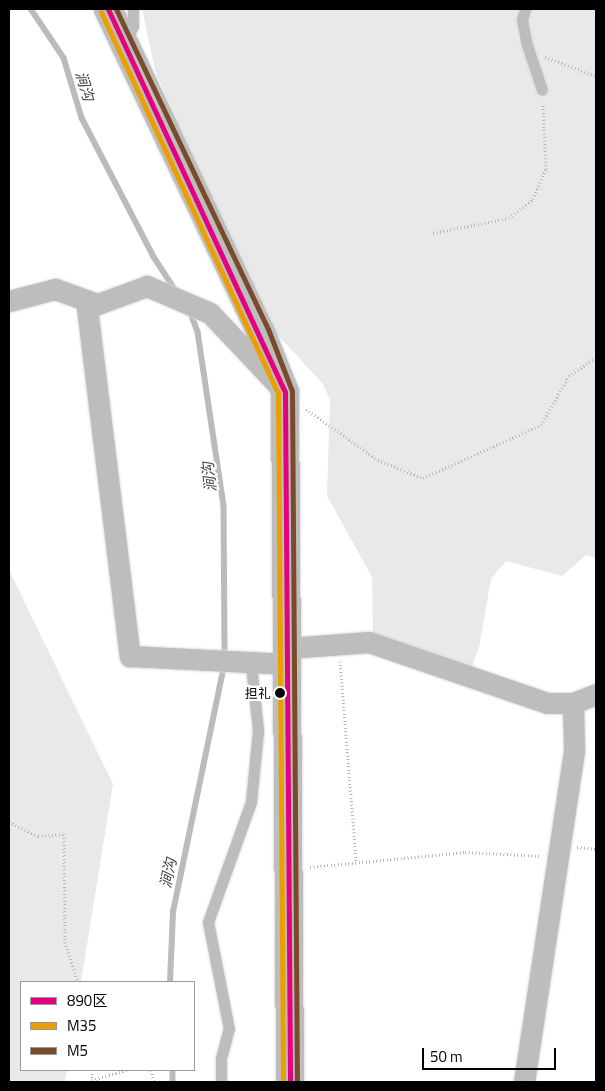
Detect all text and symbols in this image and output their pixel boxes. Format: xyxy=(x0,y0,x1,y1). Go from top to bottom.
water label: 涧沟 xyxy=(72,69,98,103)
water label: 涧沟 xyxy=(198,461,220,493)
place label: 担礼 xyxy=(245,685,271,701)
marker: 担礼 xyxy=(275,688,285,698)
water label: 涧沟 xyxy=(156,856,180,890)
legend xyxy=(20,981,195,1071)
text: 890区 xyxy=(67,989,107,1012)
text: M35 xyxy=(67,1014,96,1037)
scale bar xyxy=(425,1038,559,1070)
text: M5 xyxy=(67,1039,88,1062)
text: 50 m xyxy=(430,1045,463,1068)

